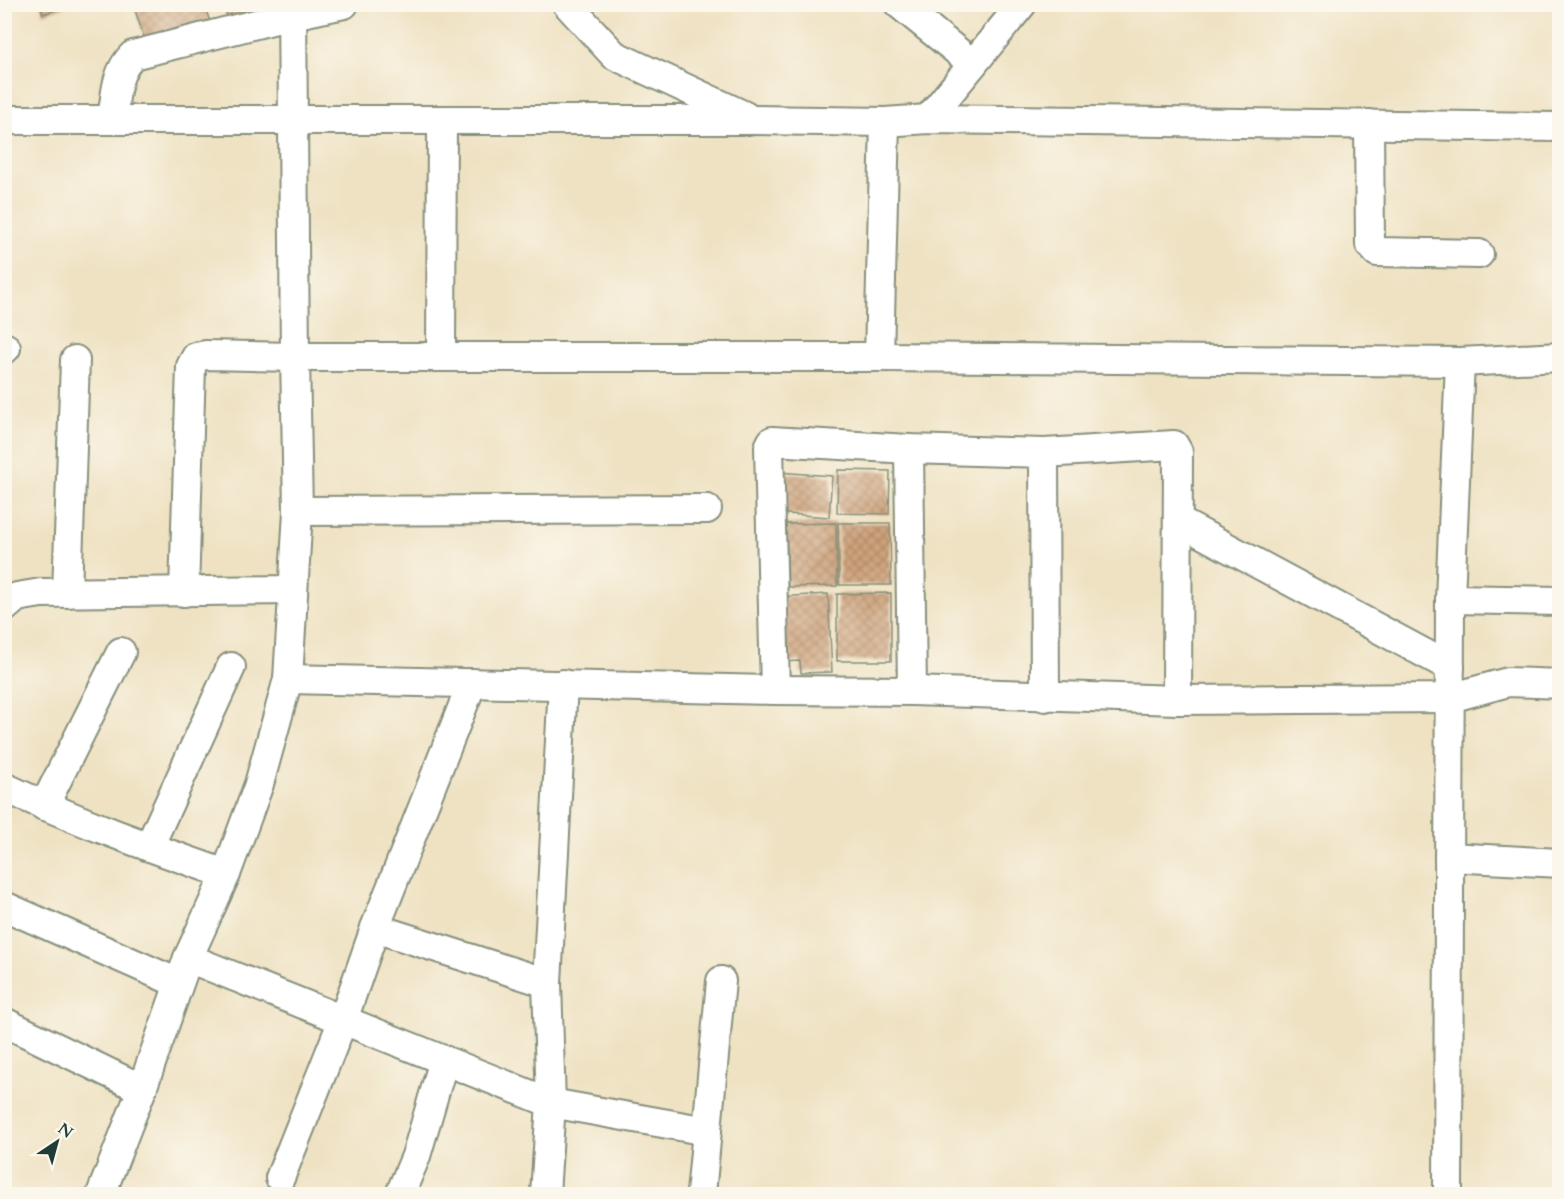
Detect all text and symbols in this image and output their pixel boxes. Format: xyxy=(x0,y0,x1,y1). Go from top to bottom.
north arrow xyxy=(27,1112,87,1172)
text: N xyxy=(53,1118,77,1144)

